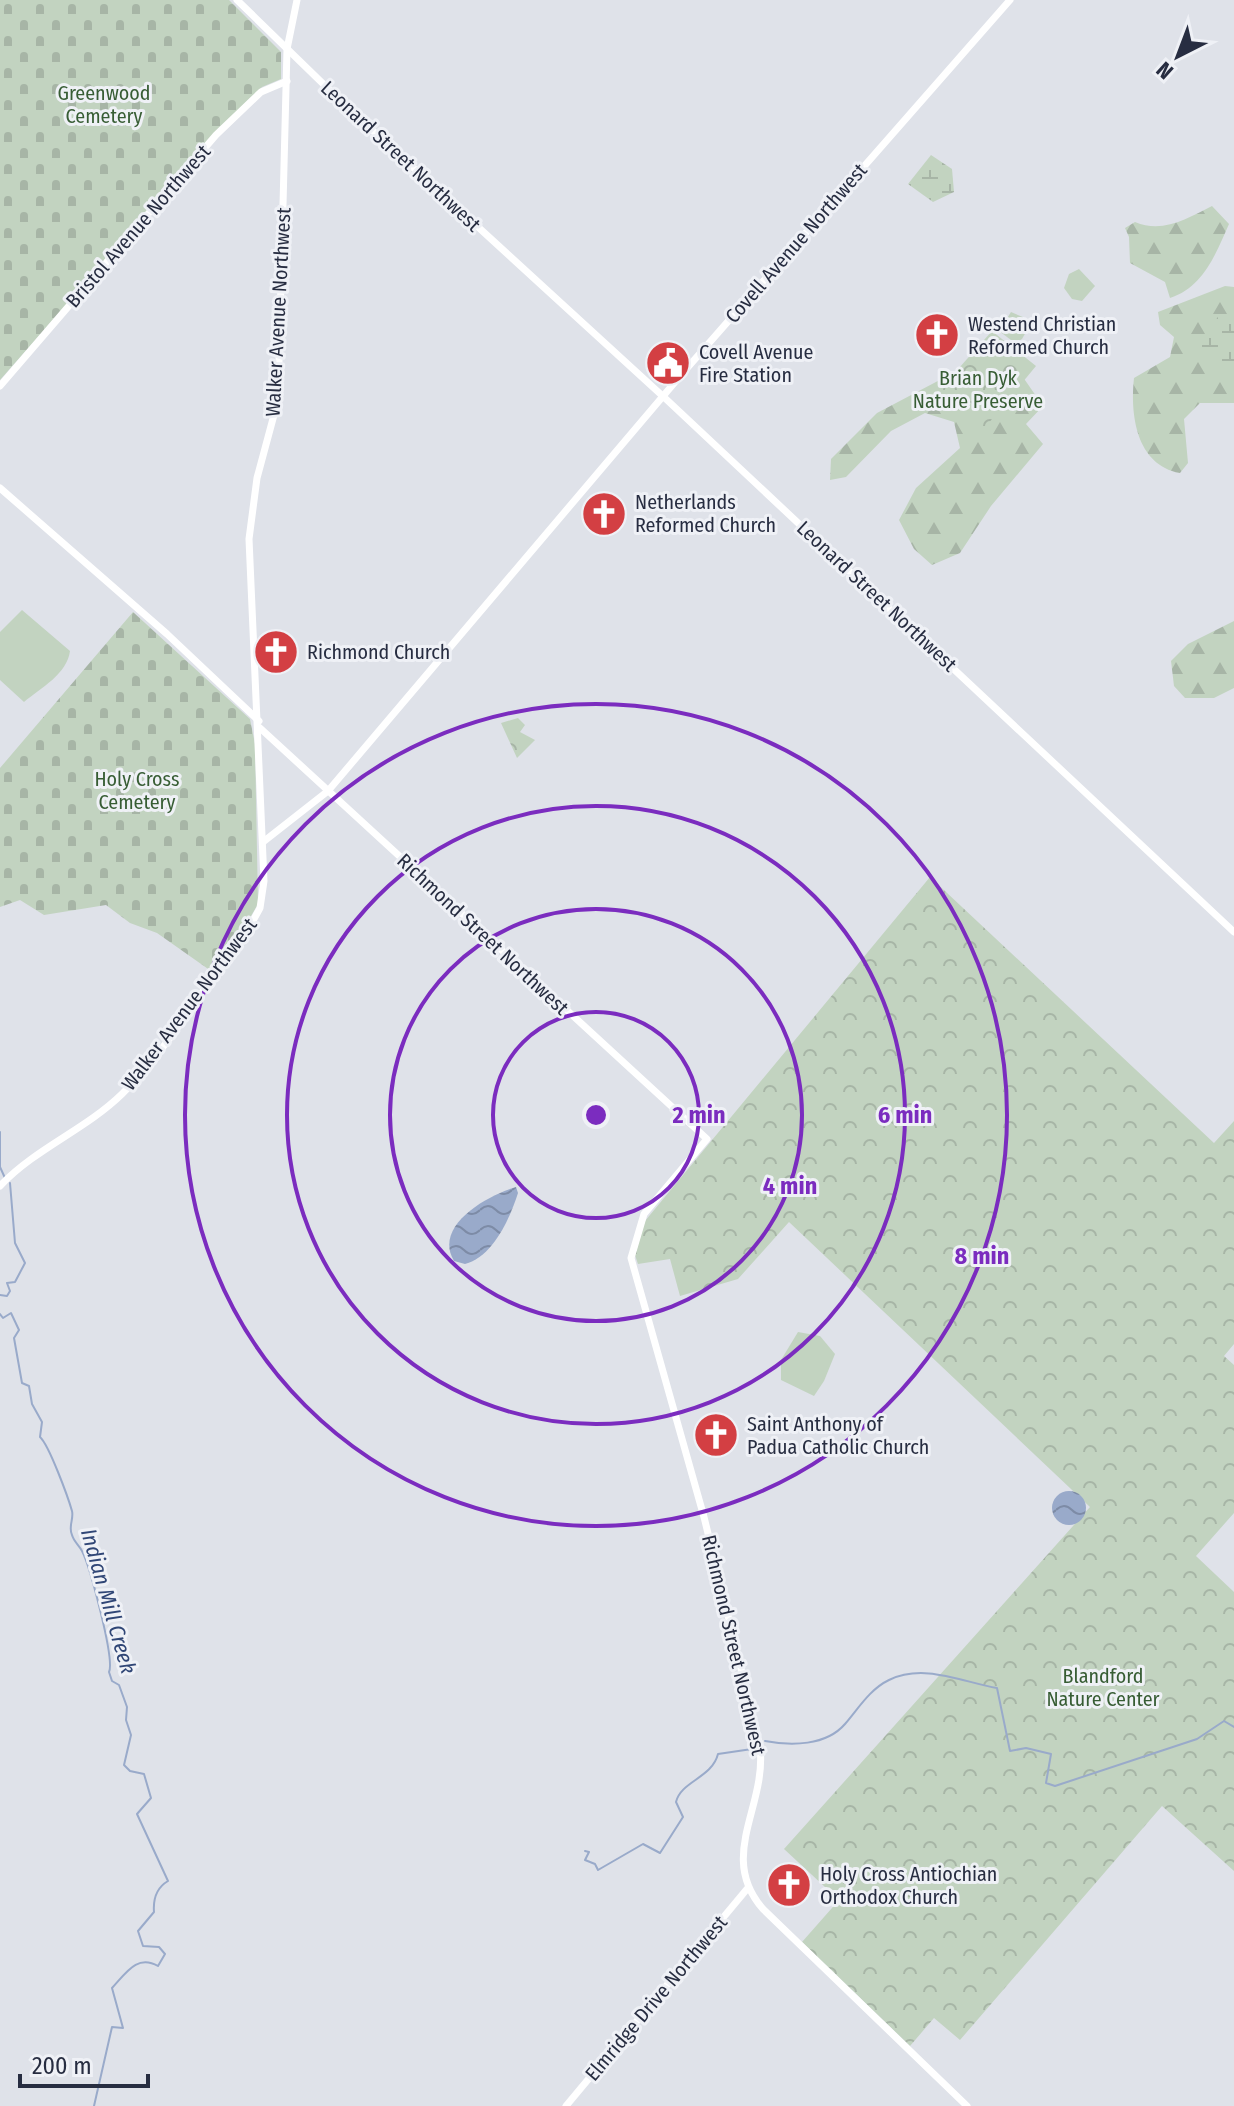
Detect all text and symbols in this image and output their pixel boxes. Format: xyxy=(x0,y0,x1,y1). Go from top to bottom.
north arrow xyxy=(1138,16,1218,96)
text: N xyxy=(1151,56,1179,85)
street label: Leonard Street Northwest xyxy=(316,76,486,237)
park label: Greenwood Cemetery xyxy=(57,81,151,128)
street label: Bristol Avenue Northwest xyxy=(61,139,216,312)
street label: Covell Avenue Northwest xyxy=(720,158,872,328)
street label: Walker Avenue Northwest xyxy=(261,206,295,417)
church icon: Westend Christian Reformed Church xyxy=(913,311,961,359)
place label: Westend Christian Reformed Church xyxy=(968,312,1116,359)
public building icon: Covell Avenue Fire Station xyxy=(644,339,692,387)
place label: Covell Avenue Fire Station xyxy=(699,340,813,387)
park label: Brian Dyk Nature Preserve xyxy=(913,366,1043,413)
church icon: Netherlands Reformed Church xyxy=(580,490,628,538)
place label: Netherlands Reformed Church xyxy=(635,490,776,537)
street label: Leonard Street Northwest xyxy=(792,516,962,677)
church icon: Richmond Church xyxy=(252,628,300,676)
place label: Richmond Church xyxy=(307,640,450,664)
park label: Holy Cross Cemetery xyxy=(94,767,180,814)
street label: Richmond Street Northwest xyxy=(392,848,574,1020)
street label: Walker Avenue Northwest xyxy=(116,913,262,1095)
centre of rings xyxy=(582,1101,610,1129)
text: 2 min xyxy=(671,1101,726,1129)
text: 6 min xyxy=(878,1101,932,1129)
text: 4 min xyxy=(763,1172,817,1200)
text: 8 min xyxy=(955,1242,1009,1270)
church icon: Saint Anthony of Padua Catholic Church xyxy=(692,1411,740,1459)
place label: Saint Anthony of Padua Catholic Church xyxy=(747,1412,929,1459)
water label: Indian Mill Creek xyxy=(75,1526,142,1677)
street label: Richmond Street Northwest xyxy=(697,1532,771,1758)
park label: Blandford Nature Center xyxy=(1046,1664,1160,1711)
church icon: Holy Cross Antiochian Orthodox Church xyxy=(765,1861,813,1909)
place label: Holy Cross Antiochian Orthodox Church xyxy=(820,1862,997,1909)
street label: Elmridge Drive Northwest xyxy=(580,1910,732,2085)
scale bar xyxy=(20,2038,148,2088)
text: 200 m xyxy=(32,2052,92,2080)

